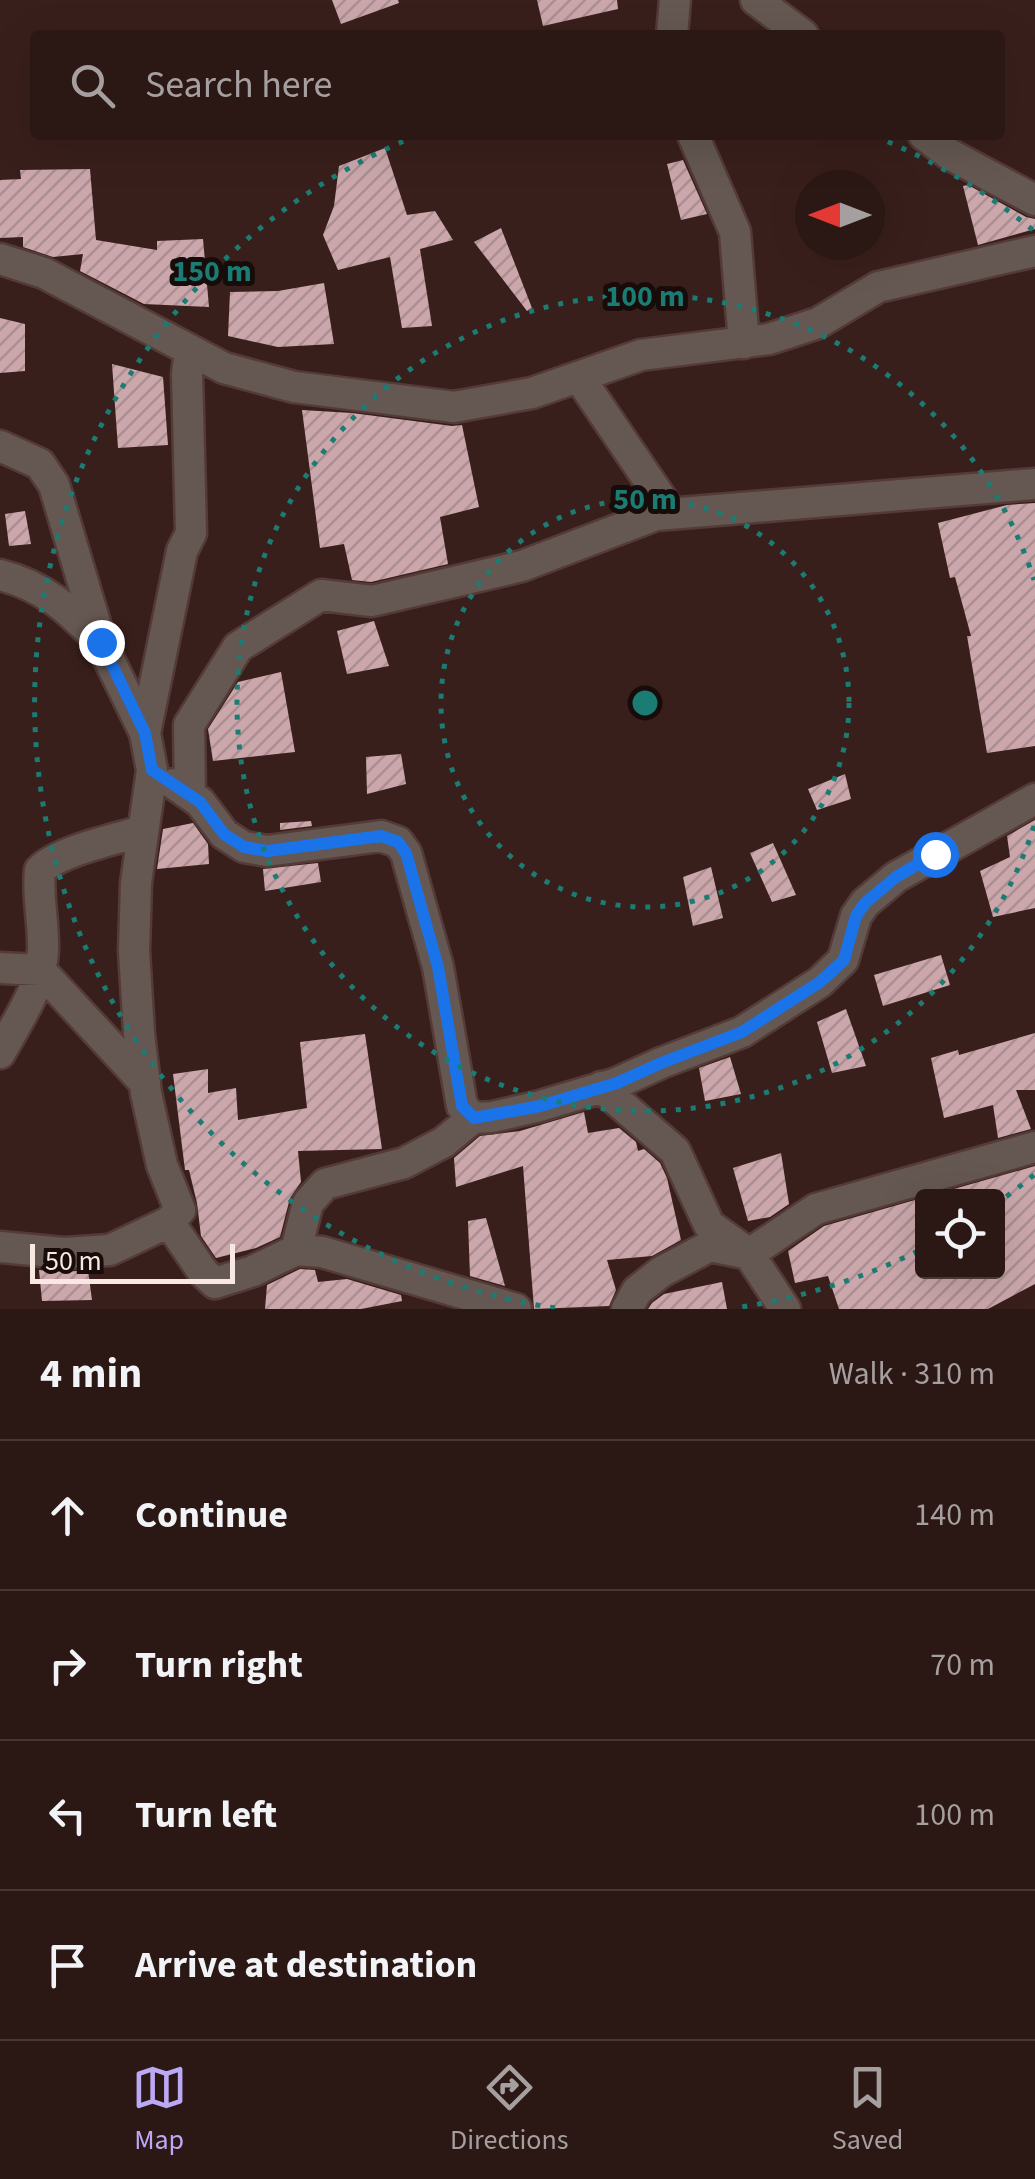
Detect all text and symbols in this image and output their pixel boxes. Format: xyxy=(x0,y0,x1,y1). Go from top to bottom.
search box xyxy=(30,30,1005,140)
icon: search xyxy=(65,58,120,113)
text: Search here xyxy=(145,58,332,112)
north arrow xyxy=(795,170,885,260)
text: 150 m xyxy=(172,250,252,293)
text: 100 m xyxy=(605,275,685,318)
text: 50 m xyxy=(613,478,677,521)
route end xyxy=(79,620,125,666)
centre of rings xyxy=(627,685,663,721)
route start xyxy=(913,832,959,878)
map controls xyxy=(915,1189,1005,1279)
button: locate xyxy=(915,1189,1005,1279)
scale bar xyxy=(30,1239,235,1284)
text: 50 m xyxy=(45,1241,102,1281)
text: 4 min xyxy=(40,1344,142,1404)
text: Walk · 310 m xyxy=(829,1351,995,1397)
icon: ahead xyxy=(40,1488,95,1543)
text: Continue xyxy=(135,1488,288,1542)
text: 140 m xyxy=(914,1492,995,1538)
icon: right xyxy=(40,1638,95,1693)
text: Turn right xyxy=(135,1638,303,1692)
text: 70 m xyxy=(930,1642,995,1688)
icon: left xyxy=(40,1788,95,1843)
text: Turn left xyxy=(135,1788,277,1842)
text: 100 m xyxy=(914,1792,995,1838)
icon: arrive xyxy=(40,1938,95,1993)
text: Arrive at destination xyxy=(135,1938,477,1992)
tab: Map xyxy=(132,2060,187,2160)
tab: Directions xyxy=(450,2060,569,2160)
tab: Saved xyxy=(832,2060,903,2160)

